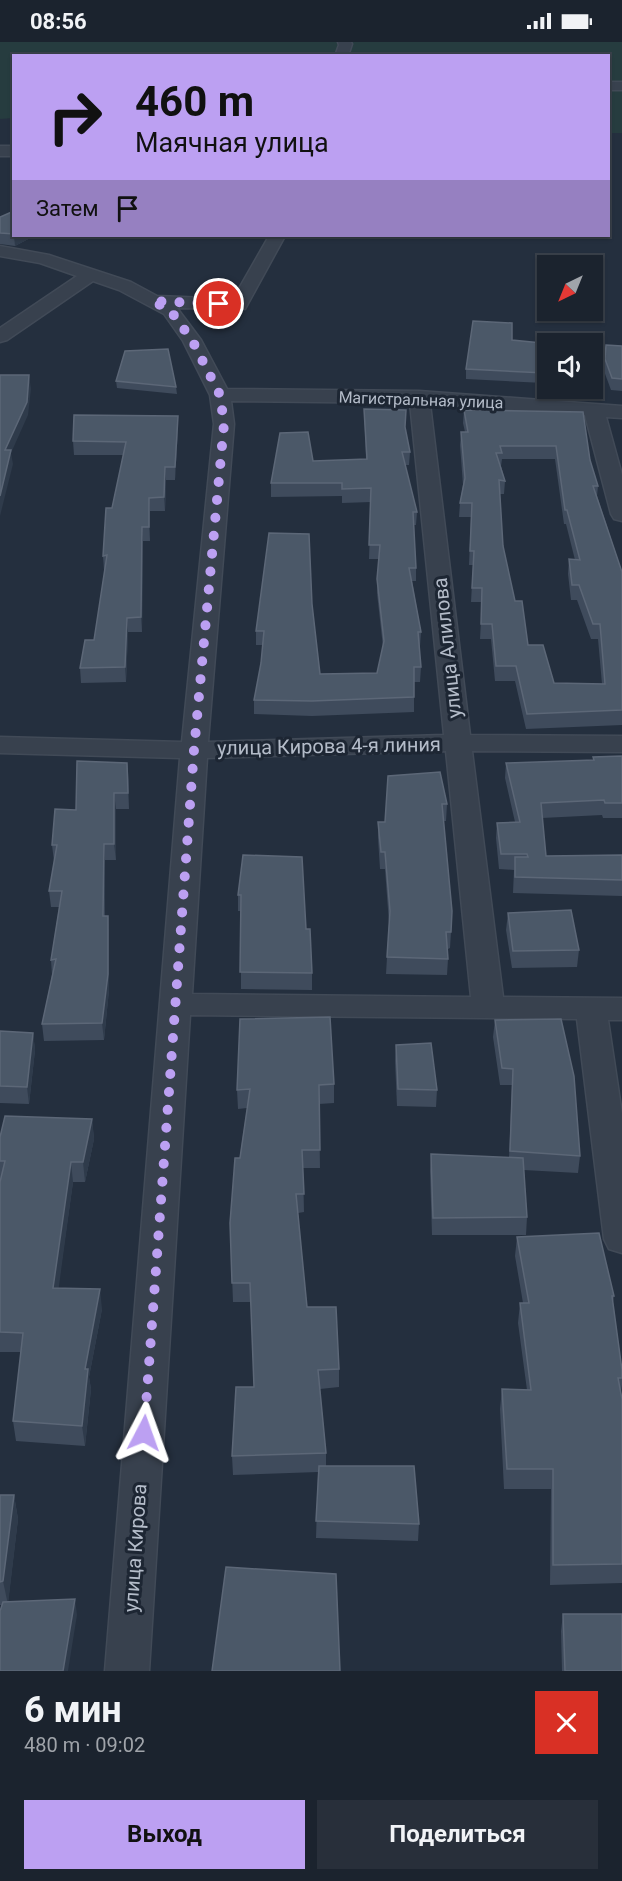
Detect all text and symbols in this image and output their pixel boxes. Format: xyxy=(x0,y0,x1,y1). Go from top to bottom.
text: 08:56 xyxy=(30,9,87,34)
text: 460 m xyxy=(135,77,254,126)
icon: right xyxy=(36,78,114,156)
text: Маячная улица xyxy=(135,127,329,159)
icon: arrive xyxy=(111,192,144,225)
text: Затем xyxy=(36,196,99,221)
north arrow xyxy=(537,255,603,321)
map controls xyxy=(537,255,603,399)
pin xyxy=(193,278,244,329)
icon: arrive xyxy=(202,287,235,320)
button: sound xyxy=(537,333,603,399)
street label: Магистральная улица xyxy=(338,388,504,412)
street label: улица Алилова xyxy=(428,576,466,720)
street label: улица Кирова 4-я линия xyxy=(217,732,441,760)
position arrow xyxy=(112,1401,176,1465)
street label: улица Кирова xyxy=(119,1483,151,1613)
text: 6 мин xyxy=(24,1689,122,1731)
button: close xyxy=(535,1691,598,1754)
text: 480 m · 09:02 xyxy=(24,1733,145,1757)
button: Выход xyxy=(24,1800,305,1869)
button: Поделиться xyxy=(317,1800,598,1869)

